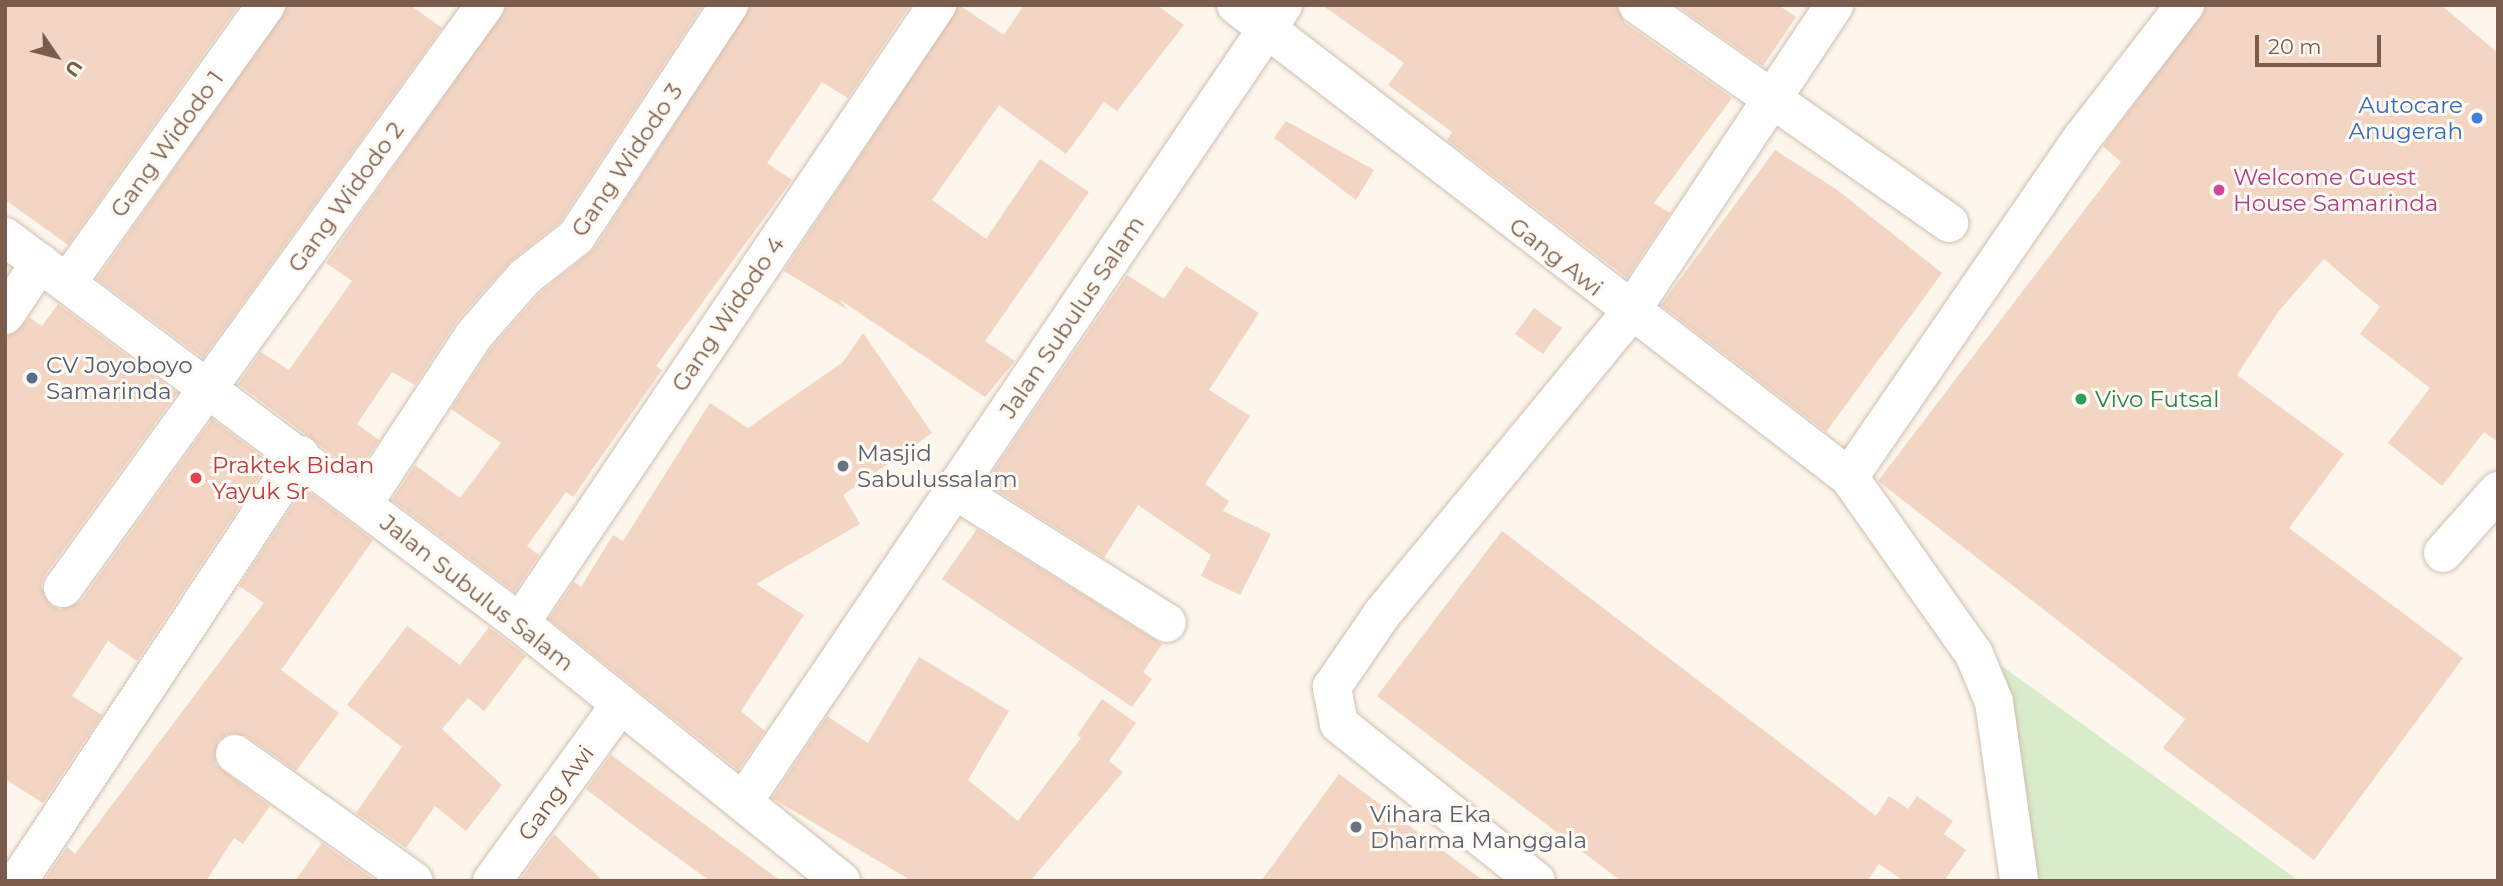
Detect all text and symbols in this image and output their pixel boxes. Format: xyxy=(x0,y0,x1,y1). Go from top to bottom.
north arrow xyxy=(21,21,91,91)
scale bar xyxy=(2258,21,2384,65)
text: 20 m xyxy=(2268,34,2322,59)
text: U xyxy=(60,56,87,81)
street label: Gang Widodo 1 xyxy=(105,65,229,223)
street label: Gang Widodo 3 xyxy=(566,78,688,242)
place label: Autocare Anugerah xyxy=(2348,91,2463,145)
marker: Autocare Anugerah xyxy=(2469,110,2485,126)
street label: Gang Widodo 2 xyxy=(282,116,410,278)
place label: Welcome Guest House Samarinda xyxy=(2233,163,2438,217)
marker: Welcome Guest House Samarinda xyxy=(2211,182,2227,198)
street label: Jalan Subulus Salam xyxy=(994,211,1150,423)
street label: Gang Awi xyxy=(1504,212,1608,302)
street label: Gang Widodo 4 xyxy=(666,231,790,397)
place label: CV Joyoboyo Samarinda xyxy=(46,351,193,405)
marker: CV Joyoboyo Samarinda xyxy=(24,370,40,386)
place label: Vivo Futsal xyxy=(2095,385,2219,413)
marker: Vivo Futsal xyxy=(2073,391,2089,407)
place label: Masjid Sabulussalam xyxy=(857,439,1018,493)
place label: Praktek Bidan Yayuk Sr xyxy=(212,451,374,505)
marker: Masjid Sabulussalam xyxy=(835,458,851,474)
marker: Praktek Bidan Yayuk Sr xyxy=(186,468,206,488)
street label: Jalan Subulus Salam xyxy=(375,509,579,677)
street label: Gang Awi xyxy=(512,740,600,846)
place label: Vihara Eka Dharma Manggala xyxy=(1370,800,1587,854)
marker: Vihara Eka Dharma Manggala xyxy=(1348,819,1364,835)

